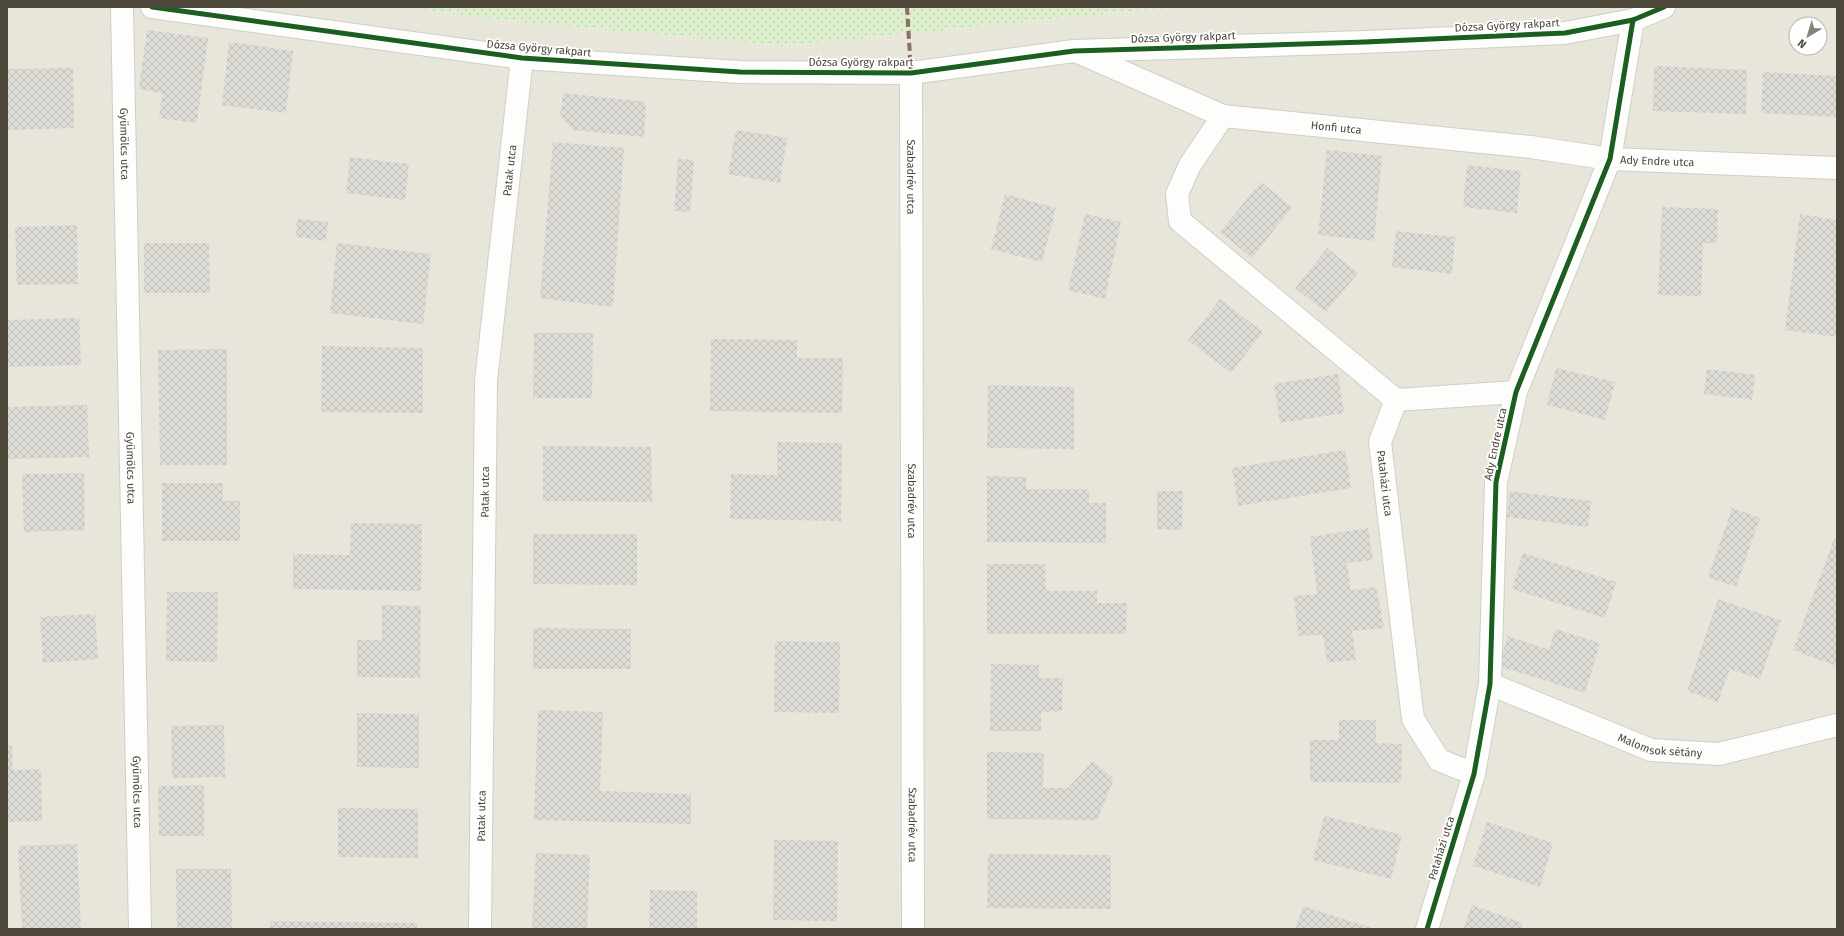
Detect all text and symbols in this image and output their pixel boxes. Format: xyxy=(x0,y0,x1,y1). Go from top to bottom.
street label: Dózsa György rakpart xyxy=(1454,16,1560,35)
north arrow xyxy=(1788,16,1828,56)
street label: Dózsa György rakpart xyxy=(1130,29,1236,46)
text: N xyxy=(1795,36,1809,51)
street label: Dózsa György rakpart xyxy=(486,37,592,60)
street label: Dózsa György rakpart xyxy=(808,56,914,69)
street label: Gyümölcs utca xyxy=(117,108,131,180)
street label: Honfi utca xyxy=(1310,119,1362,137)
street label: Szabadrév utca xyxy=(904,139,917,215)
street label: Patak utca xyxy=(501,144,519,197)
street label: Ady Endre utca xyxy=(1620,153,1695,169)
street label: Ady Endre utca xyxy=(1481,406,1510,482)
street label: Gyümölcs utca xyxy=(123,432,138,504)
street label: Pataházi utca xyxy=(1374,450,1395,517)
street label: Szabadrév utca xyxy=(905,463,918,539)
street label: Patak utca xyxy=(479,466,492,518)
street label: Malomsok sétány xyxy=(1616,731,1703,760)
street label: Gyümölcs utca xyxy=(130,755,144,828)
street label: Szabadrév utca xyxy=(906,787,919,863)
street label: Patak utca xyxy=(475,790,489,842)
street label: Pataházi utca xyxy=(1426,815,1457,882)

